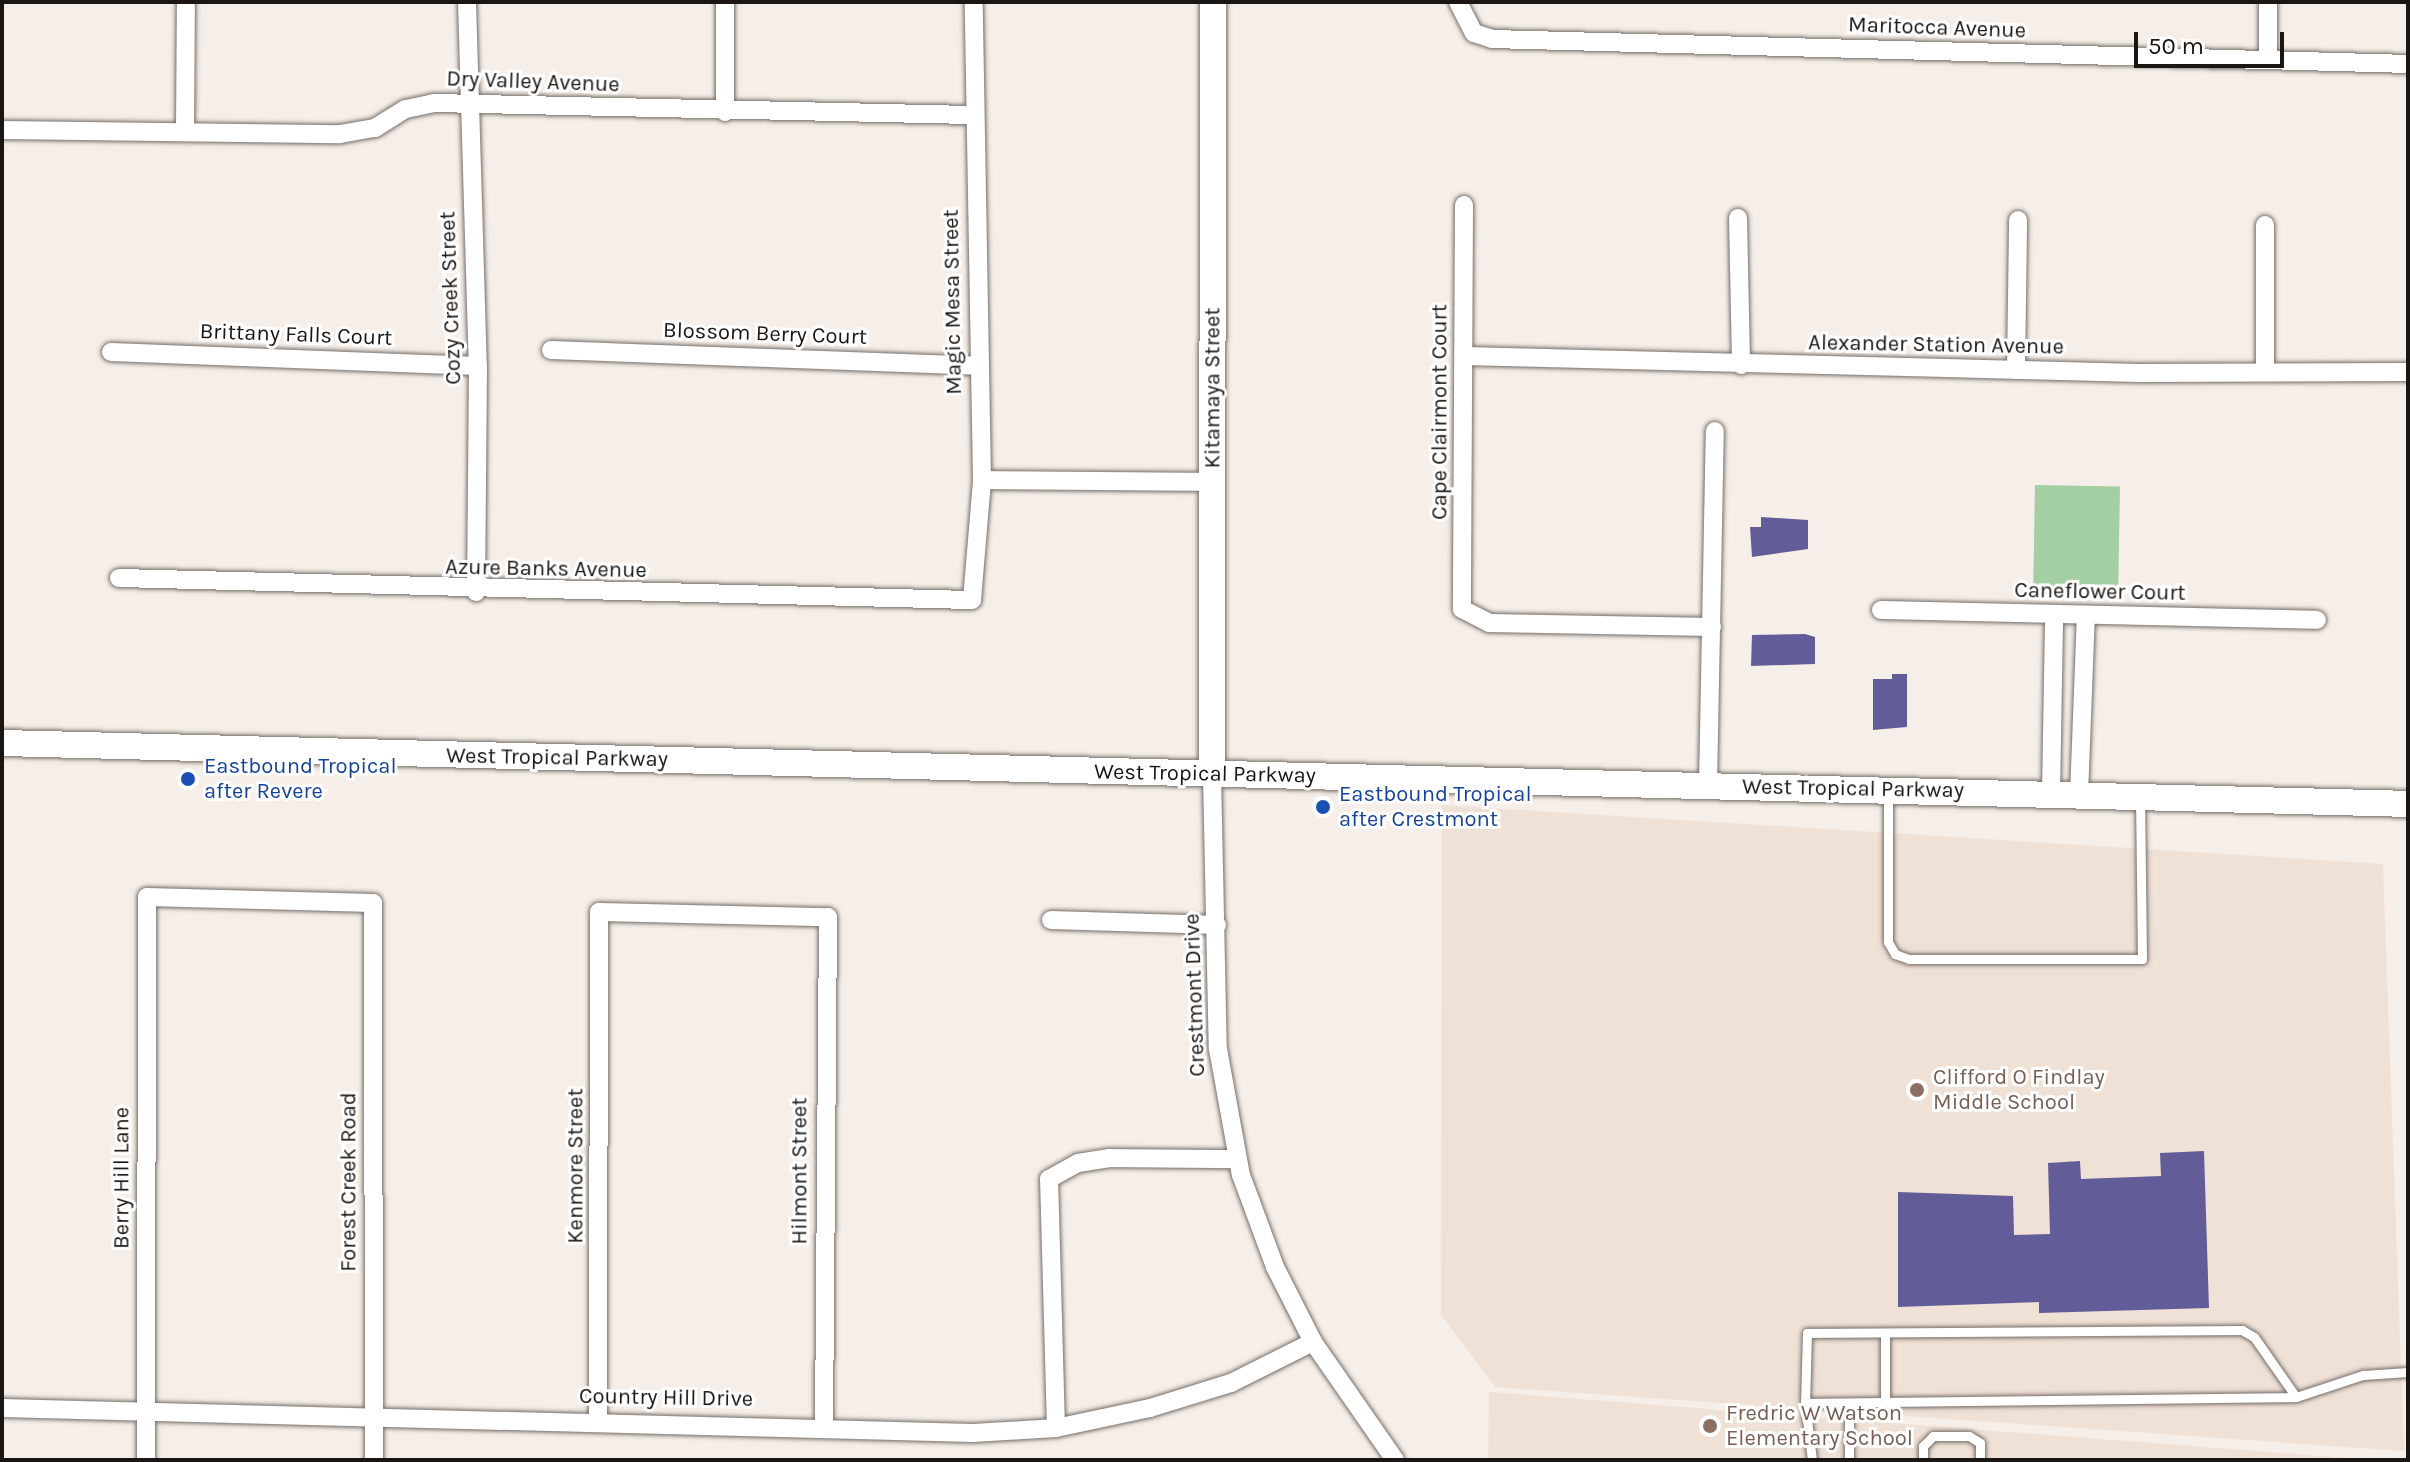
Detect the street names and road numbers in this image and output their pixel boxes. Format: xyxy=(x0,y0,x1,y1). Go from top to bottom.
street label: Maritocca Avenue xyxy=(1848,12,2026,44)
street label: Dry Valley Avenue xyxy=(446,66,620,98)
street label: Magic Mesa Street xyxy=(938,209,968,395)
street label: Cozy Creek Street xyxy=(435,211,467,385)
street label: Cape Clairmont Court xyxy=(1427,304,1453,520)
street label: Kitamaya Street xyxy=(1200,308,1226,468)
street label: Blossom Berry Court xyxy=(662,317,868,351)
street label: Brittany Falls Court xyxy=(199,318,393,352)
street label: Alexander Station Avenue xyxy=(1808,330,2064,360)
street label: Azure Banks Avenue xyxy=(445,554,647,584)
street label: Caneflower Court xyxy=(2014,577,2186,607)
street label: West Tropical Parkway xyxy=(446,743,668,773)
street label: West Tropical Parkway xyxy=(1094,759,1316,789)
street label: West Tropical Parkway xyxy=(1742,774,1964,804)
street label: Crestmont Drive xyxy=(1179,913,1211,1077)
street label: Kenmore Street xyxy=(563,1088,589,1244)
street label: Forest Creek Road xyxy=(336,1092,362,1272)
street label: Hilmont Street xyxy=(787,1097,813,1245)
street label: Berry Hill Lane xyxy=(109,1107,135,1249)
street label: Country Hill Drive xyxy=(579,1383,753,1413)

